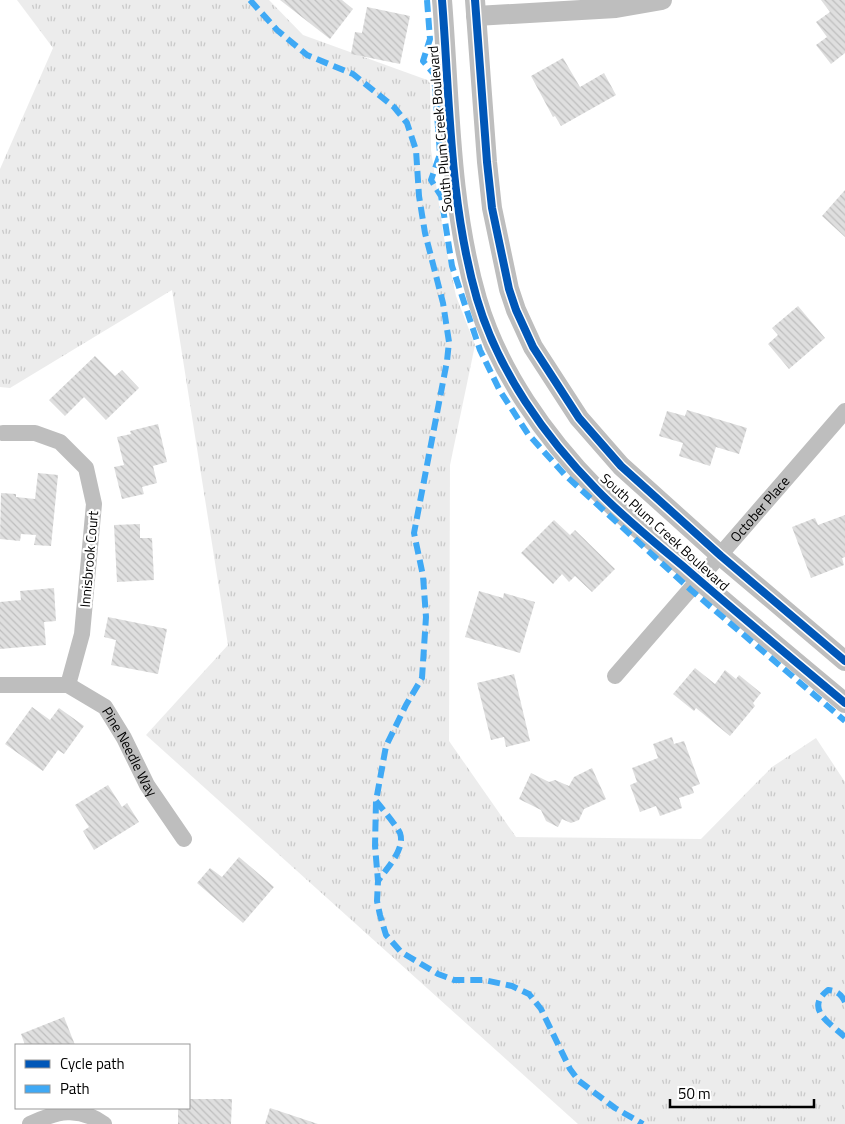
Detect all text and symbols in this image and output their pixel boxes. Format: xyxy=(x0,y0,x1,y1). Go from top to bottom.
street label: South Plum Creek Boulevard xyxy=(422,45,457,213)
street label: South Plum Creek Boulevard xyxy=(596,468,734,595)
street label: October Place xyxy=(725,471,794,547)
street label: Innisbrook Court xyxy=(74,510,103,608)
street label: Pine Needle Way xyxy=(97,702,163,801)
legend xyxy=(15,1044,190,1109)
text: Cycle path xyxy=(60,1052,125,1075)
scale bar xyxy=(670,1076,814,1108)
text: Path xyxy=(60,1077,90,1100)
text: 50 m xyxy=(678,1082,711,1105)

